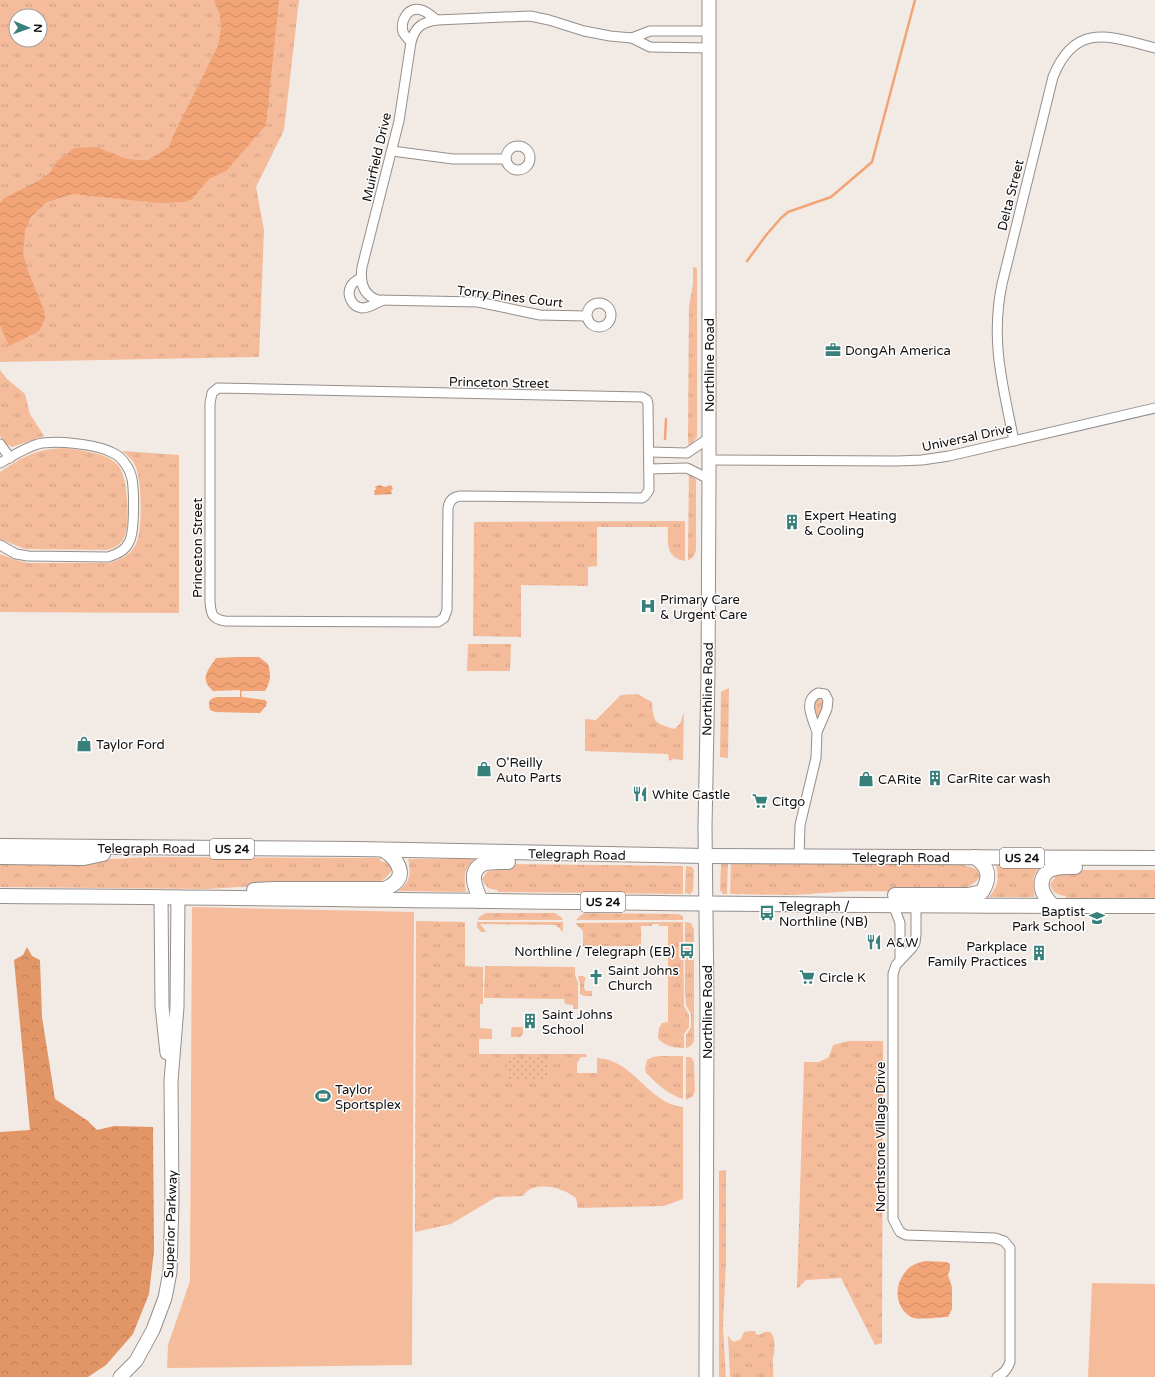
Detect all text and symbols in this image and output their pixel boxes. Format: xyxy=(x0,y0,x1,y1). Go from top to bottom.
north arrow xyxy=(8,8,48,48)
text: N xyxy=(31,24,44,33)
street label: Muirfield Drive xyxy=(359,111,395,203)
street label: Delta Street xyxy=(994,158,1028,233)
street label: Torry Pines Court xyxy=(456,283,564,311)
street label: Northline Road xyxy=(702,318,718,412)
office icon: DongAh America xyxy=(824,341,842,359)
place label: DongAh America xyxy=(845,343,951,359)
street label: Princeton Street xyxy=(449,374,549,392)
street label: Universal Drive xyxy=(921,421,1014,455)
street label: Princeton Street xyxy=(190,498,206,598)
place label: Expert Heating & Cooling xyxy=(804,508,897,539)
building icon: Expert Heating & Cooling xyxy=(783,513,801,531)
place label: Primary Care & Urgent Care xyxy=(660,592,747,623)
hospital icon: Primary Care & Urgent Care xyxy=(639,597,657,615)
street label: Northline Road xyxy=(699,642,717,736)
shop icon: Taylor Ford xyxy=(75,735,93,753)
place label: Taylor Ford xyxy=(96,737,165,753)
place label: O'Reilly Auto Parts xyxy=(496,755,561,786)
shop icon: O'Reilly Auto Parts xyxy=(475,760,493,778)
building icon: CarRite car wash xyxy=(926,769,944,787)
shop icon: CARite xyxy=(857,770,875,788)
place label: CarRite car wash xyxy=(947,771,1051,787)
place label: CARite xyxy=(878,772,921,788)
restaurant icon: White Castle xyxy=(631,785,649,803)
place label: White Castle xyxy=(652,787,730,803)
supermarket icon: Citgo xyxy=(751,792,769,810)
place label: Citgo xyxy=(772,794,805,810)
road number: US 24 xyxy=(210,839,254,859)
street label: Telegraph Road xyxy=(97,841,195,857)
street label: Telegraph Road xyxy=(528,846,626,864)
road number: US 24 xyxy=(1000,848,1044,868)
street label: Telegraph Road xyxy=(852,850,950,866)
road number: US 24 xyxy=(581,892,625,912)
place label: Telegraph / Northline (NB) xyxy=(779,899,868,930)
bus stop icon: Telegraph / Northline (NB) xyxy=(758,904,776,922)
place label: Baptist Park School xyxy=(1012,904,1085,935)
school or university icon: Baptist Park School xyxy=(1088,909,1106,927)
restaurant icon: A&W xyxy=(865,933,883,951)
place label: A&W xyxy=(886,935,918,951)
place label: Parkplace Family Practices xyxy=(927,939,1027,970)
bus stop icon: Northline / Telegraph (EB) xyxy=(678,942,696,960)
place label: Northline / Telegraph (EB) xyxy=(514,944,675,960)
building icon: Parkplace Family Practices xyxy=(1030,944,1048,962)
place label: Saint Johns Church xyxy=(608,963,679,994)
street label: Northline Road xyxy=(700,965,716,1059)
church icon: Saint Johns Church xyxy=(587,968,605,986)
supermarket icon: Circle K xyxy=(798,968,816,986)
place label: Circle K xyxy=(819,970,866,986)
place label: Saint Johns School xyxy=(542,1007,613,1038)
building icon: Saint Johns School xyxy=(521,1012,539,1030)
street label: Northstone Village Drive xyxy=(873,1062,889,1212)
place label: Taylor Sportsplex xyxy=(335,1082,401,1113)
sports icon: Taylor Sportsplex xyxy=(314,1087,332,1105)
street label: Superior Parkway xyxy=(161,1170,181,1278)

